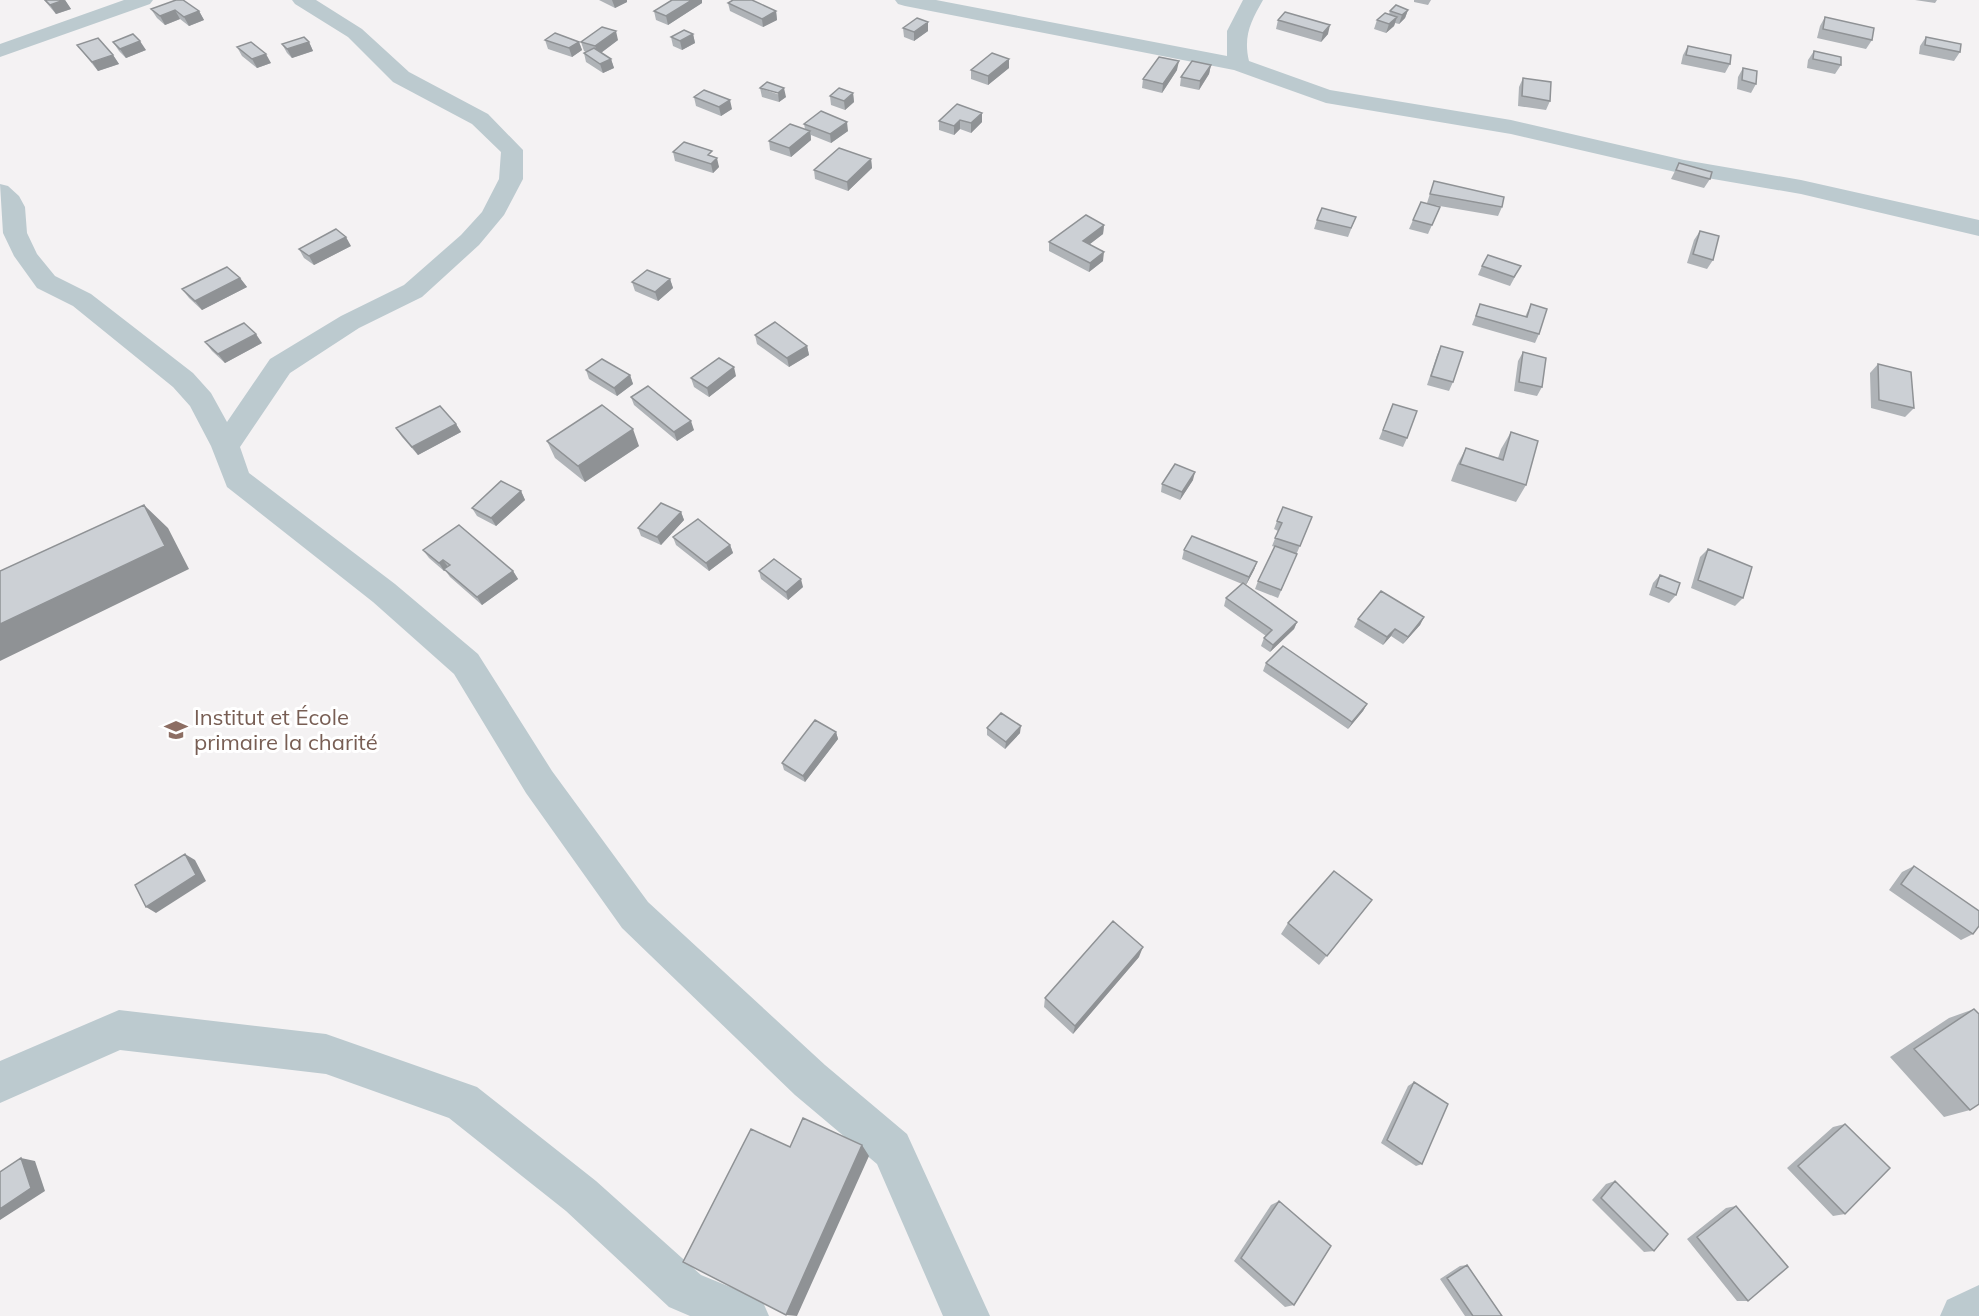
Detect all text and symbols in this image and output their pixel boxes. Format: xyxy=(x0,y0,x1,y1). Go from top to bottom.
place label: Institut et École primaire la charité xyxy=(194,703,378,756)
school or university icon: Institut et École primaire la charité xyxy=(163,717,189,743)

